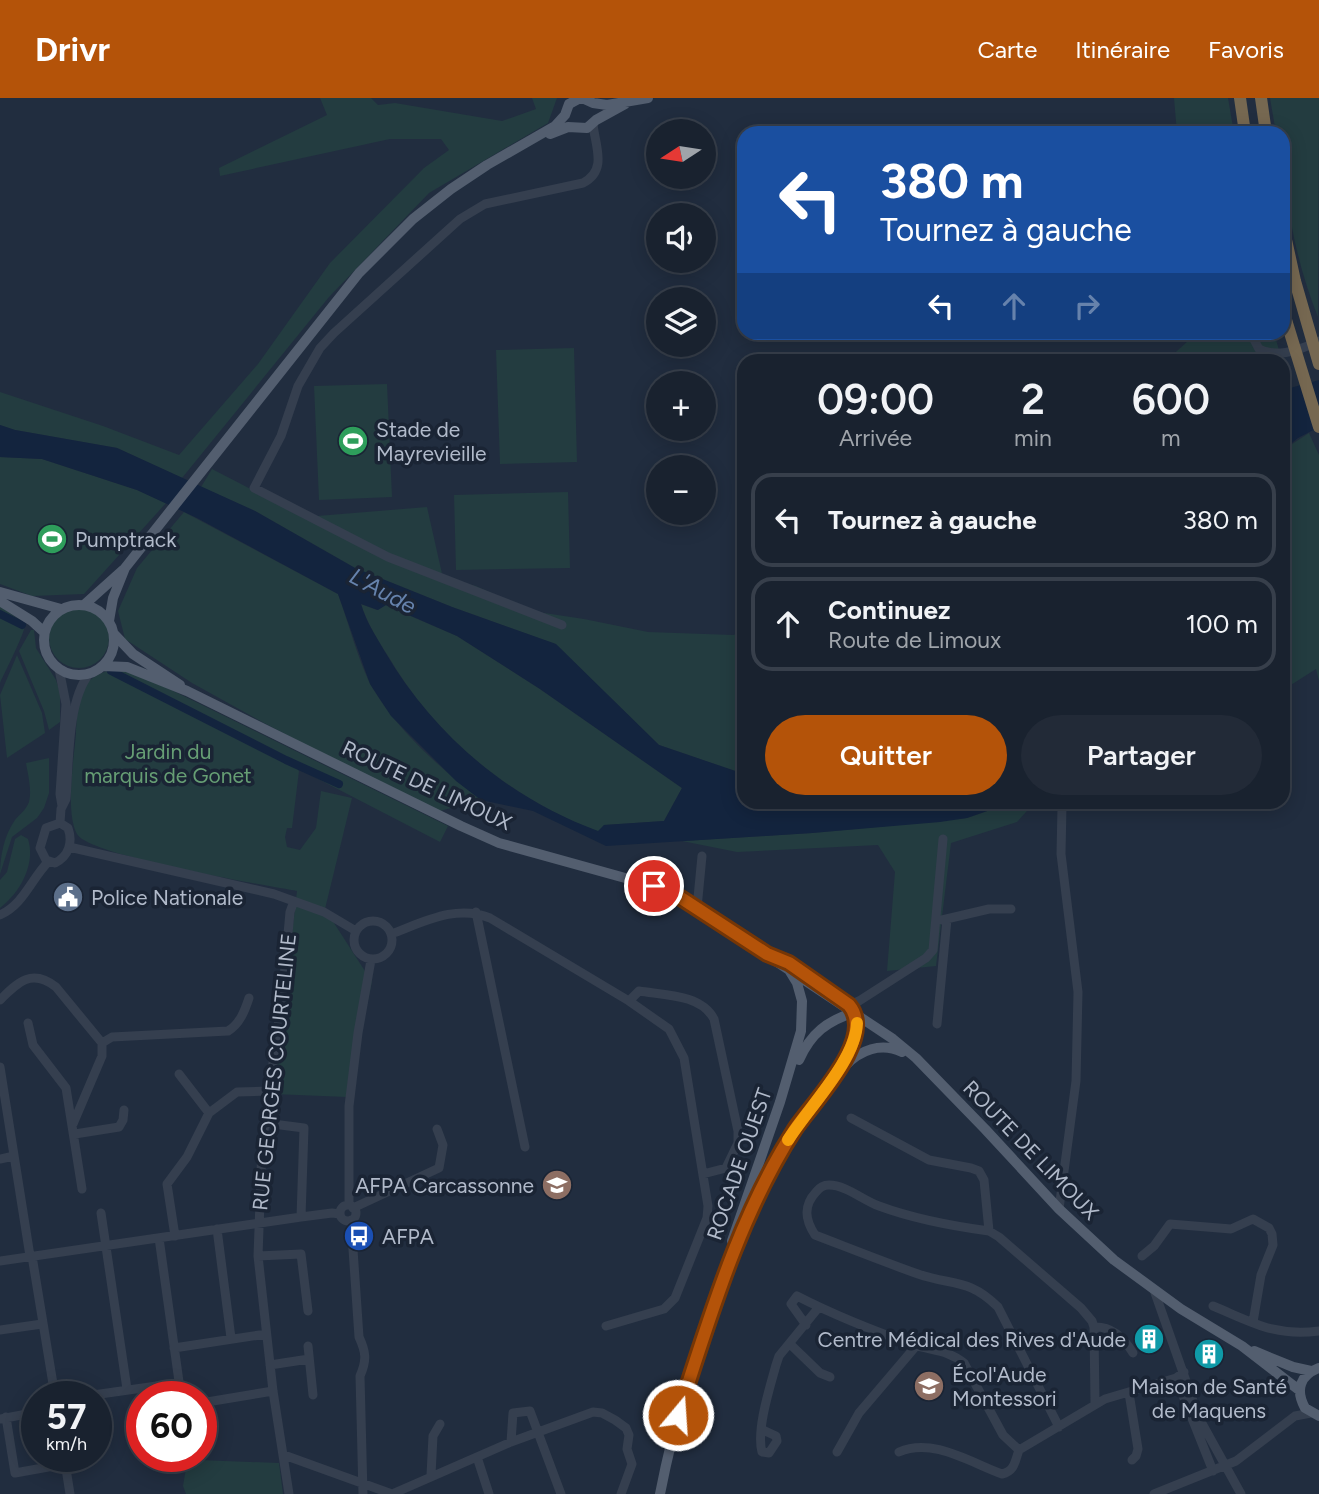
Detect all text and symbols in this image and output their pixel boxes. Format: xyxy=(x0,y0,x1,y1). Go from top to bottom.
text: Drivr xyxy=(35,30,110,69)
text: Carte xyxy=(977,35,1037,64)
text: Itinéraire xyxy=(1075,35,1170,64)
text: Favoris xyxy=(1208,35,1284,64)
north arrow xyxy=(646,119,716,189)
map controls xyxy=(646,119,716,525)
text: 380 m xyxy=(880,151,1023,210)
icon: left xyxy=(765,154,856,245)
button: sound xyxy=(646,203,716,273)
text: Tournez à gauche xyxy=(880,211,1132,249)
button: layers xyxy=(646,287,716,357)
icon: left xyxy=(922,287,960,325)
icon: ahead xyxy=(995,287,1033,325)
icon: right xyxy=(1068,287,1106,325)
button: + xyxy=(646,371,716,441)
text: 09:00 xyxy=(817,374,934,425)
text: 2 xyxy=(1021,374,1045,425)
text: 600 xyxy=(1132,374,1210,425)
place label: Stade de Mayrevieille xyxy=(376,417,486,466)
sports icon: Stade de Mayrevieille xyxy=(336,424,370,458)
text: Arrivée xyxy=(839,424,912,452)
text: min xyxy=(1014,424,1052,452)
text: m xyxy=(1161,424,1181,452)
button: − xyxy=(646,455,716,525)
icon: left xyxy=(769,501,807,539)
text: Tournez à gauche xyxy=(828,504,1037,536)
text: 380 m xyxy=(1183,504,1258,536)
sports icon: Pumptrack xyxy=(35,522,69,556)
place label: Pumptrack xyxy=(75,527,177,552)
water label: L'Aude xyxy=(345,562,421,620)
text: Continuez xyxy=(828,594,950,626)
icon: ahead xyxy=(769,605,807,643)
text: 100 m xyxy=(1185,608,1258,640)
text: Route de Limoux xyxy=(828,626,1001,654)
button: Quitter xyxy=(765,715,1007,795)
button: Partager xyxy=(1021,715,1262,795)
street label: ROUTE DE LIMOUX xyxy=(338,735,516,835)
park label: Jardin du marquis de Gonet xyxy=(84,739,252,788)
pin xyxy=(624,856,684,916)
icon: arrive xyxy=(635,867,673,905)
public building icon: Police Nationale xyxy=(51,880,85,914)
place label: Police Nationale xyxy=(91,885,243,910)
street label: RUE GEORGES COURTELINE xyxy=(247,932,301,1212)
street label: ROUTE DE LIMOUX xyxy=(958,1075,1104,1225)
street label: ROCADE OUEST xyxy=(701,1084,777,1243)
school or university icon: AFPA Carcassonne xyxy=(540,1168,574,1202)
place label: AFPA Carcassonne xyxy=(355,1173,534,1198)
bus stop icon: AFPA xyxy=(342,1219,376,1253)
place label: AFPA xyxy=(382,1224,434,1249)
building icon: Centre Médical des Rives d'Aude xyxy=(1132,1322,1166,1356)
place label: Centre Médical des Rives d'Aude xyxy=(818,1327,1126,1352)
building icon: Maison de Santé de Maquens xyxy=(1192,1337,1226,1371)
place label: Écol'Aude Montessori xyxy=(952,1362,1057,1411)
school or university icon: Écol'Aude Montessori xyxy=(912,1369,946,1403)
place label: Maison de Santé de Maquens xyxy=(1131,1374,1287,1423)
position arrow xyxy=(641,1378,715,1452)
speed limit sign: 60 xyxy=(126,1381,217,1472)
text: 57 xyxy=(47,1396,86,1438)
text: km/h xyxy=(46,1433,87,1455)

